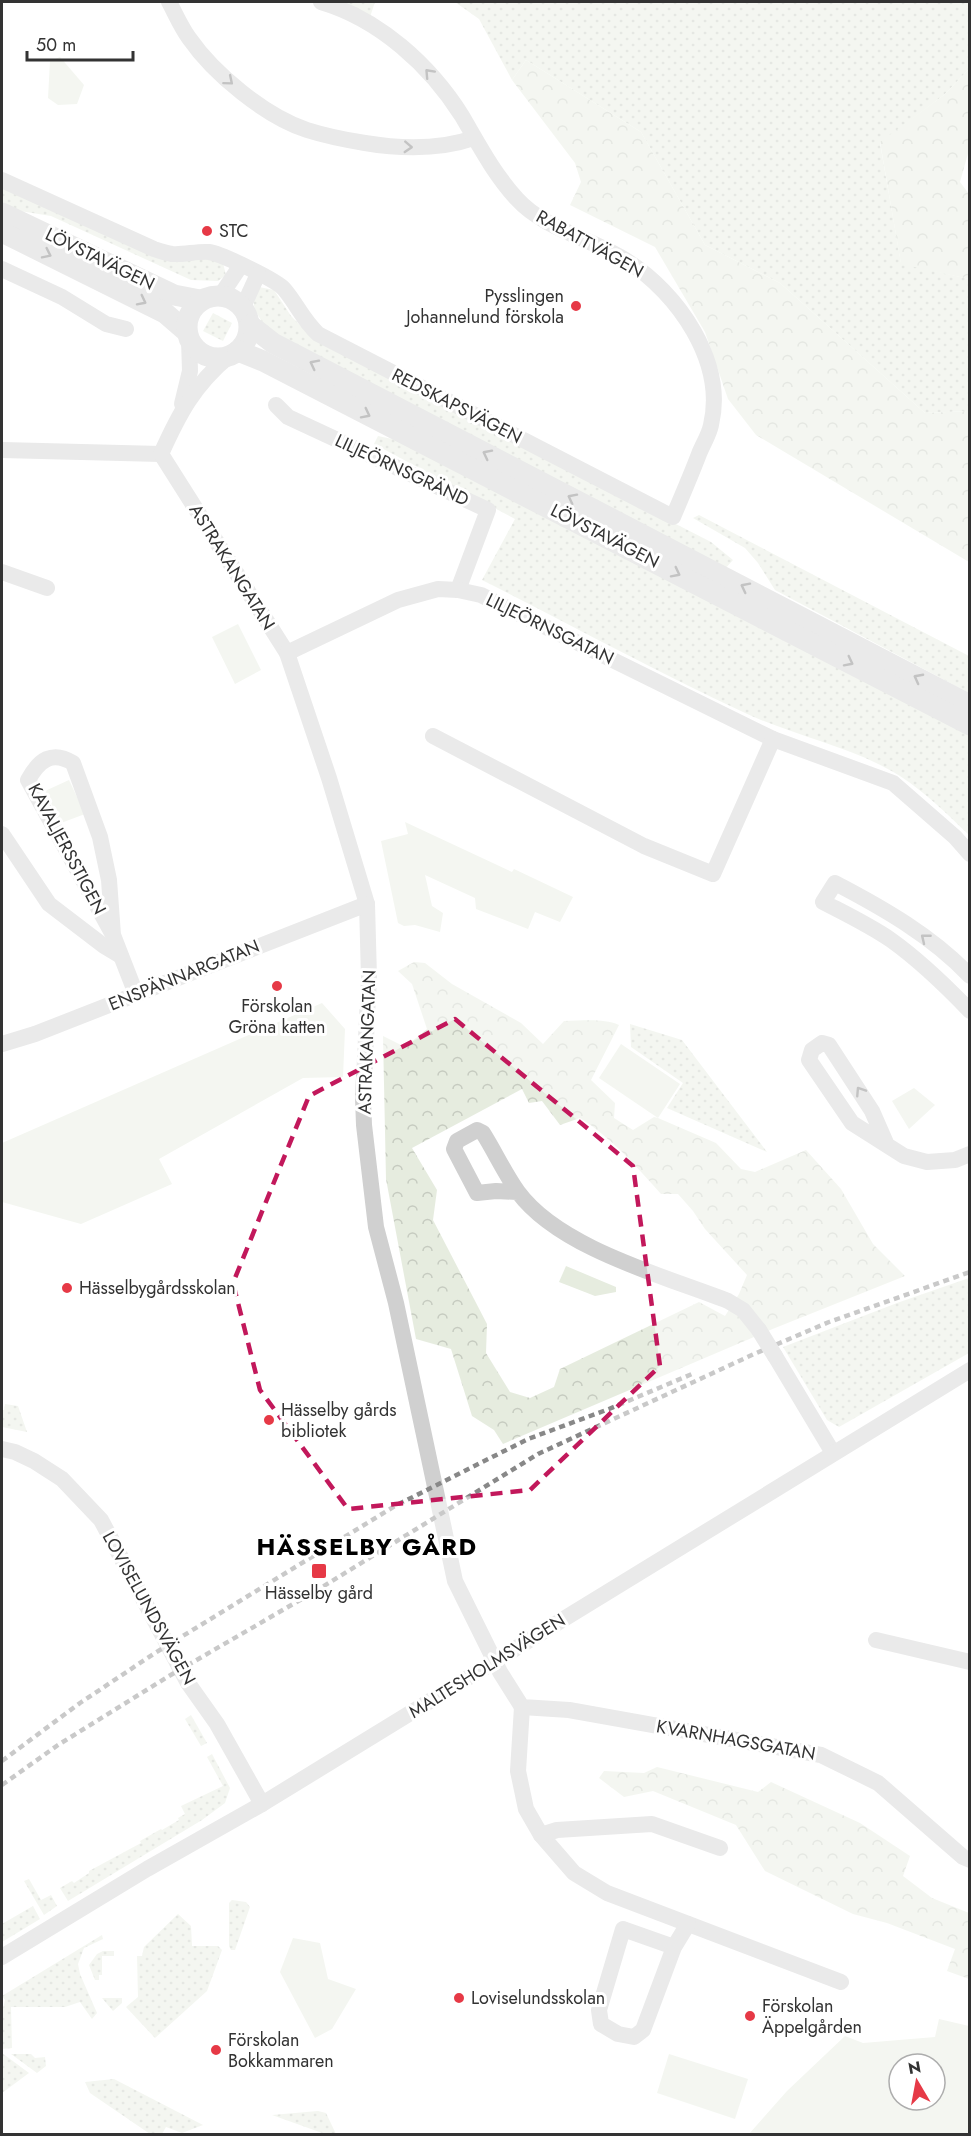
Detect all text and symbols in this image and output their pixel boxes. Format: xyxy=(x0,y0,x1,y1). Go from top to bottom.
scale bar xyxy=(27,24,134,62)
text: 50 m xyxy=(36,32,76,58)
one-way arrow xyxy=(425,69,436,80)
one-way arrow xyxy=(222,73,233,84)
one-way arrow xyxy=(403,140,412,153)
street label: RABATTVÄGEN xyxy=(531,204,649,284)
place label: STC xyxy=(219,218,249,244)
street label: LÖVSTAVÄGEN xyxy=(41,221,159,297)
marker: STC xyxy=(200,224,214,238)
one-way arrow xyxy=(41,247,52,259)
place label: Pysslingen Johannelund förskola xyxy=(404,283,564,330)
one-way arrow xyxy=(136,294,147,306)
marker: Pysslingen Johannelund förskola xyxy=(569,299,583,313)
one-way arrow xyxy=(309,360,320,372)
street label: REDSKAPSVÄGEN xyxy=(387,362,527,450)
one-way arrow xyxy=(360,407,370,418)
street label: LILJEÖRNSGRÄND xyxy=(331,428,473,512)
one-way arrow xyxy=(483,450,493,461)
one-way arrow xyxy=(567,494,578,505)
street label: LÖVSTAVÄGEN xyxy=(546,497,664,575)
street label: ASTRAKANGATAN xyxy=(183,499,281,635)
one-way arrow xyxy=(669,565,680,577)
one-way arrow xyxy=(740,583,751,595)
street label: LILJEÖRNSGATAN xyxy=(482,587,618,671)
one-way arrow xyxy=(843,654,854,666)
one-way arrow xyxy=(913,673,924,685)
street label: KAVALJERSSTIGEN xyxy=(22,779,112,919)
street label: ENSPÄNNARGATAN xyxy=(105,933,263,1017)
one-way arrow xyxy=(921,935,932,946)
street label: ASTRAKANGATAN xyxy=(351,969,383,1115)
marker: Förskolan Gröna katten xyxy=(270,979,284,993)
place label: Förskolan Gröna katten xyxy=(228,993,326,1040)
one-way arrow xyxy=(855,1087,867,1097)
place label: Hässelbygårdsskolan xyxy=(79,1275,236,1301)
marker: Hässelbygårdsskolan xyxy=(60,1281,74,1295)
place label: Hässelby gårds bibliotek xyxy=(281,1397,397,1444)
marker: Hässelby gårds bibliotek xyxy=(262,1413,276,1427)
street label: LOVISELUNDSVÄGEN xyxy=(96,1527,202,1689)
district label: HÄSSELBY GÅRD xyxy=(257,1529,477,1564)
marker: Hässelby gård xyxy=(310,1562,328,1580)
place label: Hässelby gård xyxy=(265,1580,373,1606)
street label: MALTESHOLMSVÄGEN xyxy=(404,1607,570,1725)
street label: KVARNHAGSGATAN xyxy=(654,1713,818,1767)
place label: Loviselundsskolan xyxy=(471,1985,605,2011)
marker: Loviselundsskolan xyxy=(452,1991,466,2005)
place label: Förskolan Äppelgården xyxy=(762,1993,862,2040)
marker: Förskolan Äppelgården xyxy=(743,2009,757,2023)
place label: Förskolan Bokkammaren xyxy=(228,2027,334,2074)
marker: Förskolan Bokkammaren xyxy=(209,2043,223,2057)
north arrow xyxy=(887,2052,947,2112)
text: N xyxy=(906,2055,923,2080)

